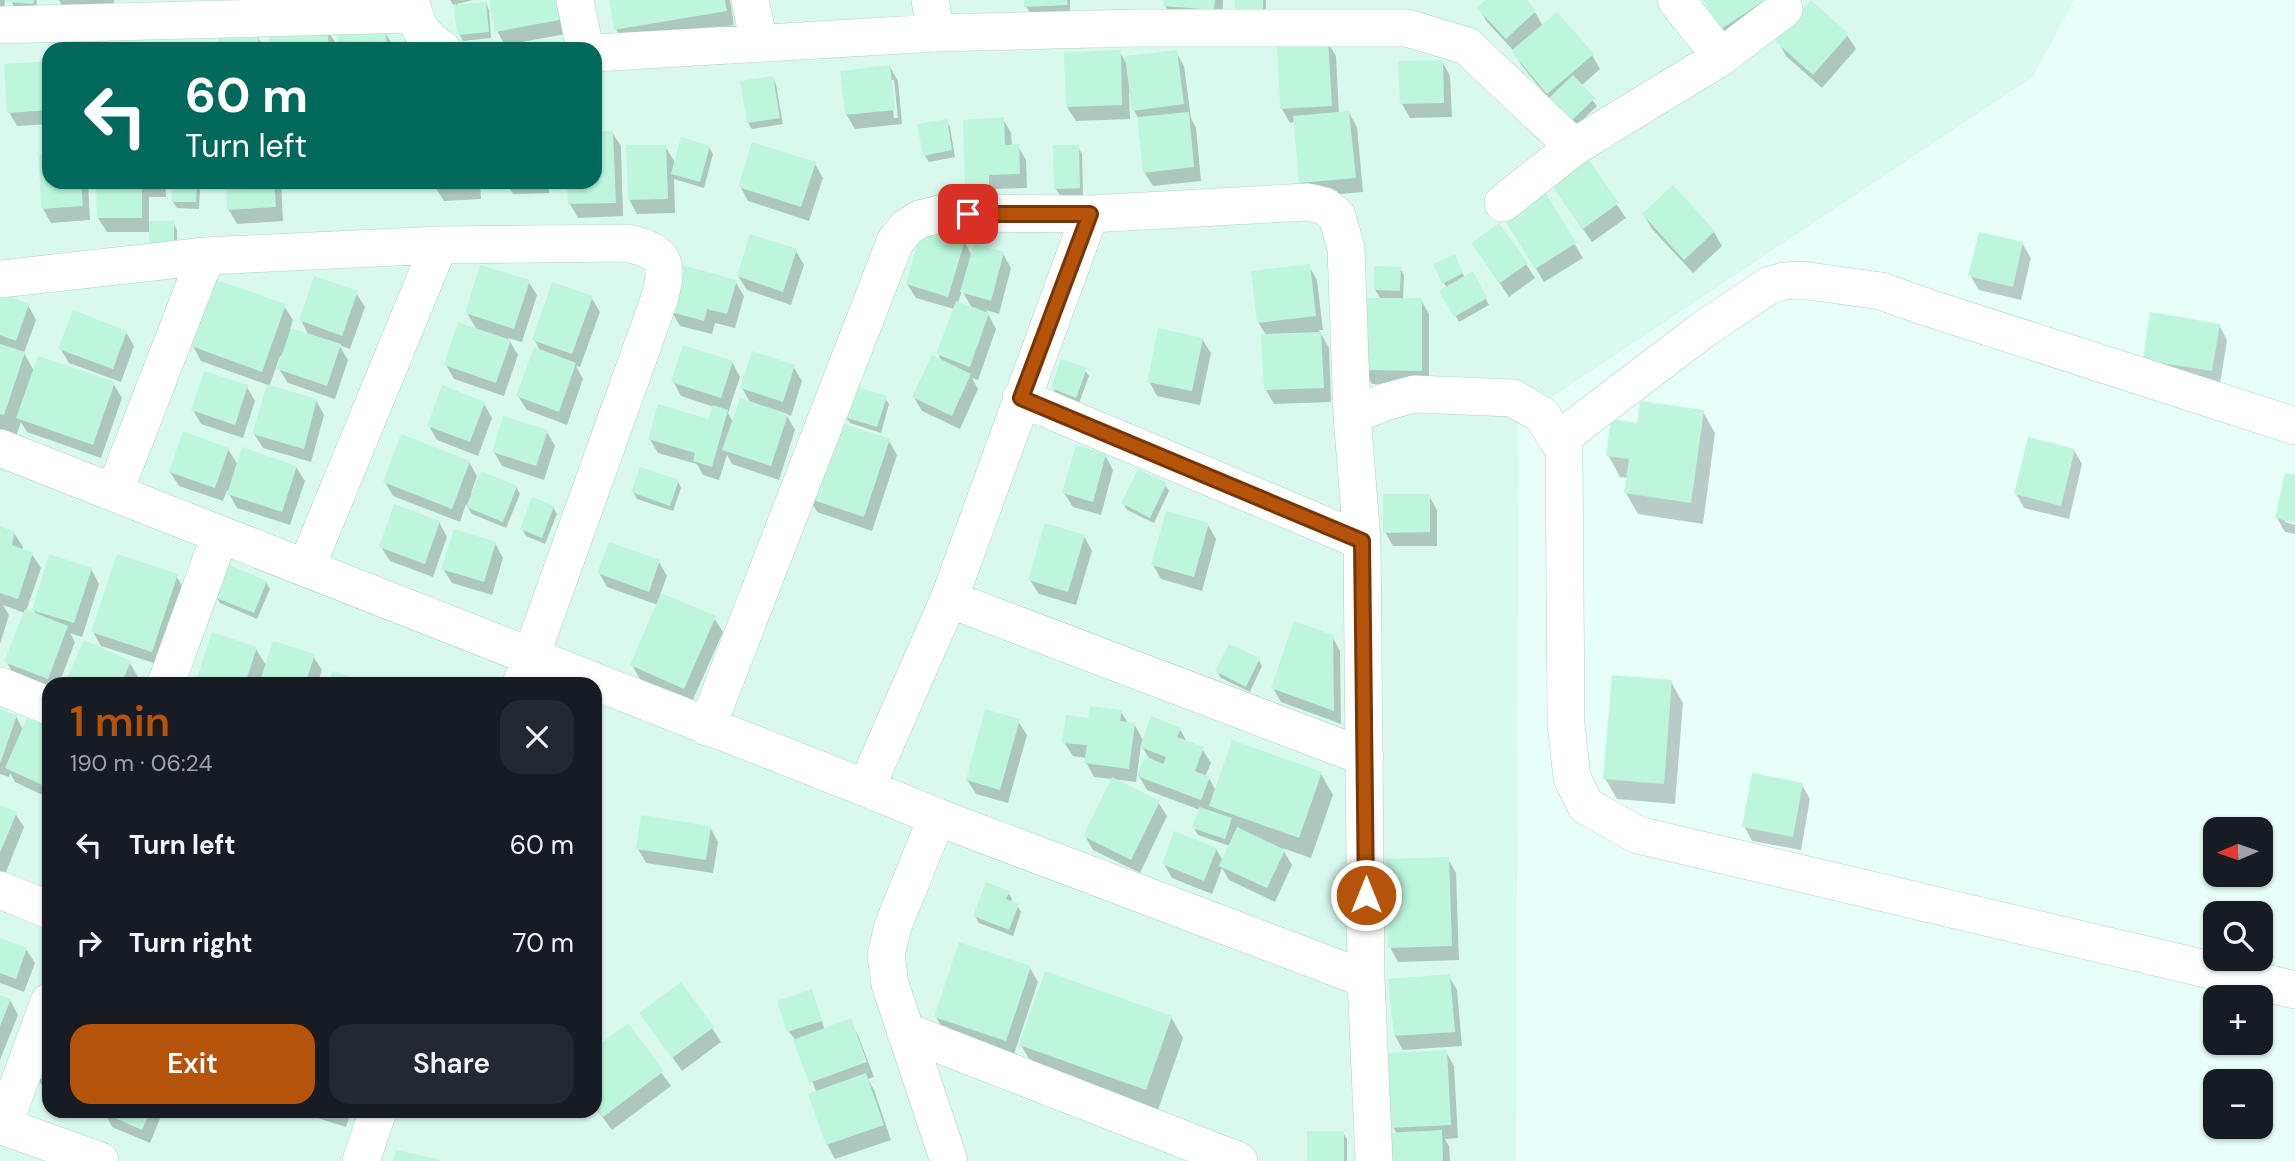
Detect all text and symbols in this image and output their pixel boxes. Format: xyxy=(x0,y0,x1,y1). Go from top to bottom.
text: 60 m xyxy=(185,63,308,127)
icon: left xyxy=(70,70,161,161)
text: Turn left xyxy=(185,125,307,167)
pin xyxy=(938,184,998,244)
icon: arrive xyxy=(949,195,987,233)
text: 1 min xyxy=(70,694,170,749)
button: close xyxy=(500,700,574,774)
text: 190 m · 06:24 xyxy=(70,748,212,778)
north arrow xyxy=(2203,817,2273,887)
map controls xyxy=(2203,817,2273,1139)
icon: left xyxy=(70,826,108,864)
text: Turn left xyxy=(129,828,236,862)
text: 60 m xyxy=(510,828,574,862)
position arrow xyxy=(1329,858,1403,932)
button: search xyxy=(2203,901,2273,971)
icon: right xyxy=(70,924,108,962)
text: Turn right xyxy=(129,926,253,960)
text: 70 m xyxy=(513,926,574,960)
button: + xyxy=(2203,985,2273,1055)
button: Exit xyxy=(70,1024,315,1104)
button: Share xyxy=(329,1024,574,1104)
button: − xyxy=(2203,1069,2273,1139)

